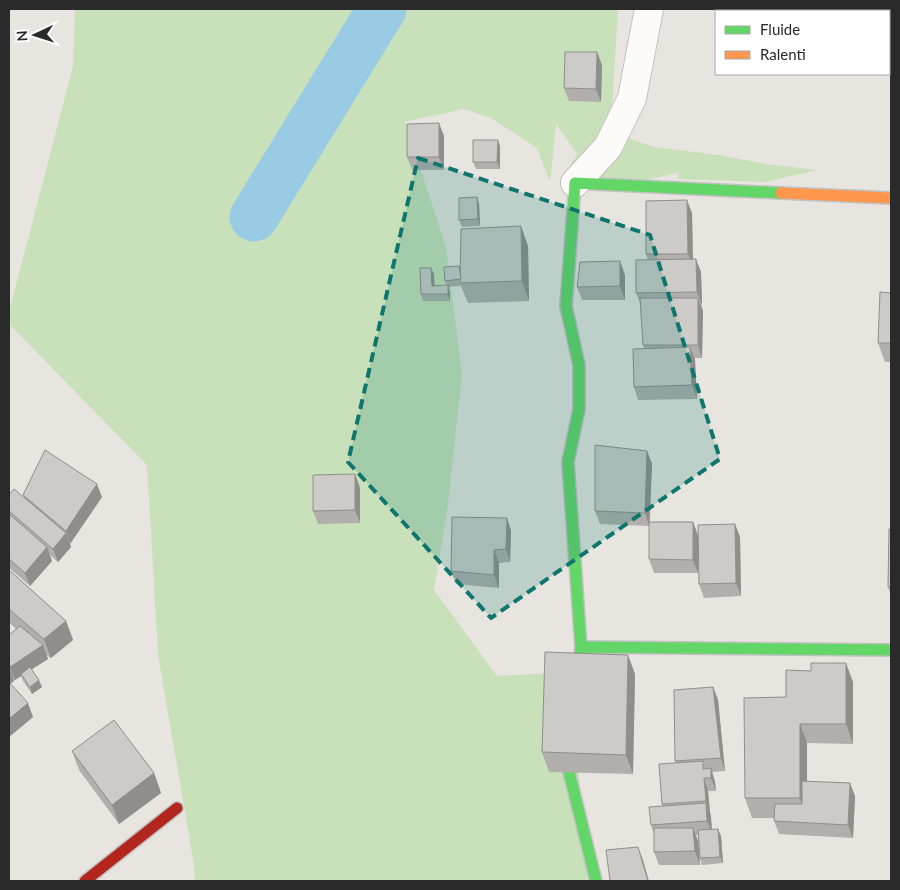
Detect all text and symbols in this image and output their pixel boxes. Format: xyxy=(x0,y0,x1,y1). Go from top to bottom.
north arrow xyxy=(10,10,60,60)
legend xyxy=(715,10,890,75)
text: Fluide xyxy=(760,20,800,38)
text: N xyxy=(13,30,30,42)
text: Ralenti xyxy=(760,45,806,63)

